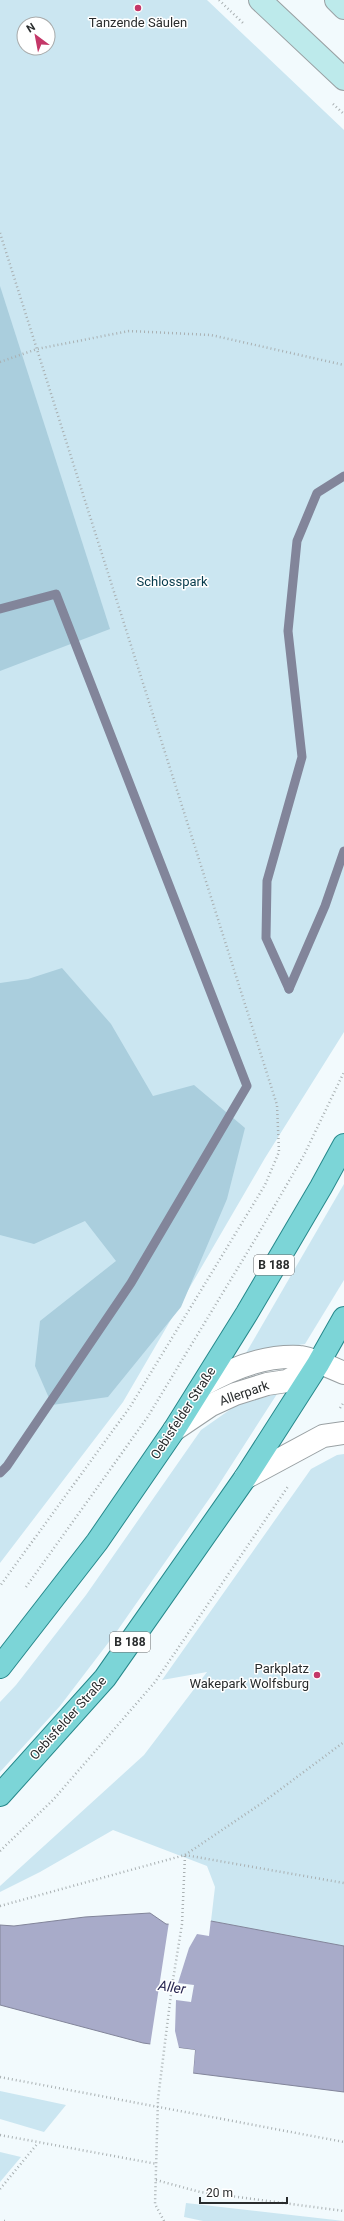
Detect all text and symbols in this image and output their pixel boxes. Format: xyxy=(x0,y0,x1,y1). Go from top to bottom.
marker: Tanzende Säulen xyxy=(133,3,143,13)
place label: Tanzende Säulen xyxy=(89,15,187,30)
north arrow xyxy=(16,16,56,56)
text: N xyxy=(24,20,38,36)
park label: Schlosspark xyxy=(136,574,208,589)
road number: B 188 xyxy=(254,1255,294,1275)
street label: Oebisfelder Straße xyxy=(148,1364,219,1462)
street label: Allerpark xyxy=(217,1377,271,1408)
road number: B 188 xyxy=(110,1632,150,1652)
place label: Parkplatz Wakepark Wolfsburg xyxy=(189,1661,310,1691)
marker: Parkplatz Wakepark Wolfsburg xyxy=(312,1670,322,1680)
street label: Oebisfelder Straße xyxy=(27,1673,109,1763)
water label: Aller xyxy=(156,1977,187,1997)
scale bar xyxy=(200,2179,287,2205)
text: 20 m xyxy=(206,2186,233,2200)

